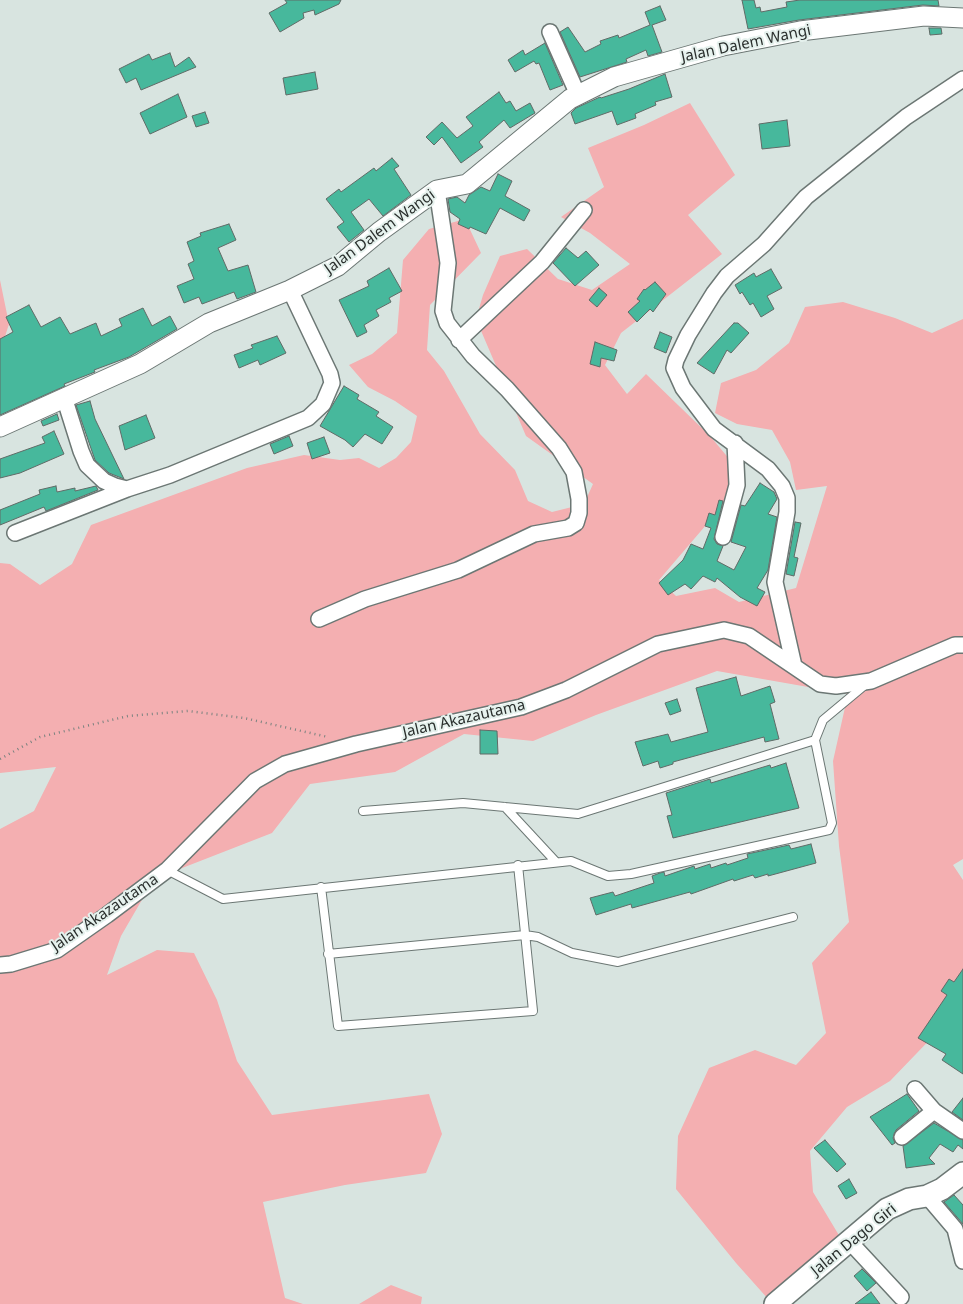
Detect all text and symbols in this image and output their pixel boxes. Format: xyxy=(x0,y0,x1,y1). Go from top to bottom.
street label: Jalan Dalem Wangi xyxy=(680,21,812,67)
street label: Jalan Dalem Wangi xyxy=(321,186,439,278)
street label: Jalan Akazautama xyxy=(401,696,527,742)
street label: Jalan Akazautama xyxy=(48,871,162,955)
street label: Jalan Dago Giri xyxy=(808,1200,900,1280)

